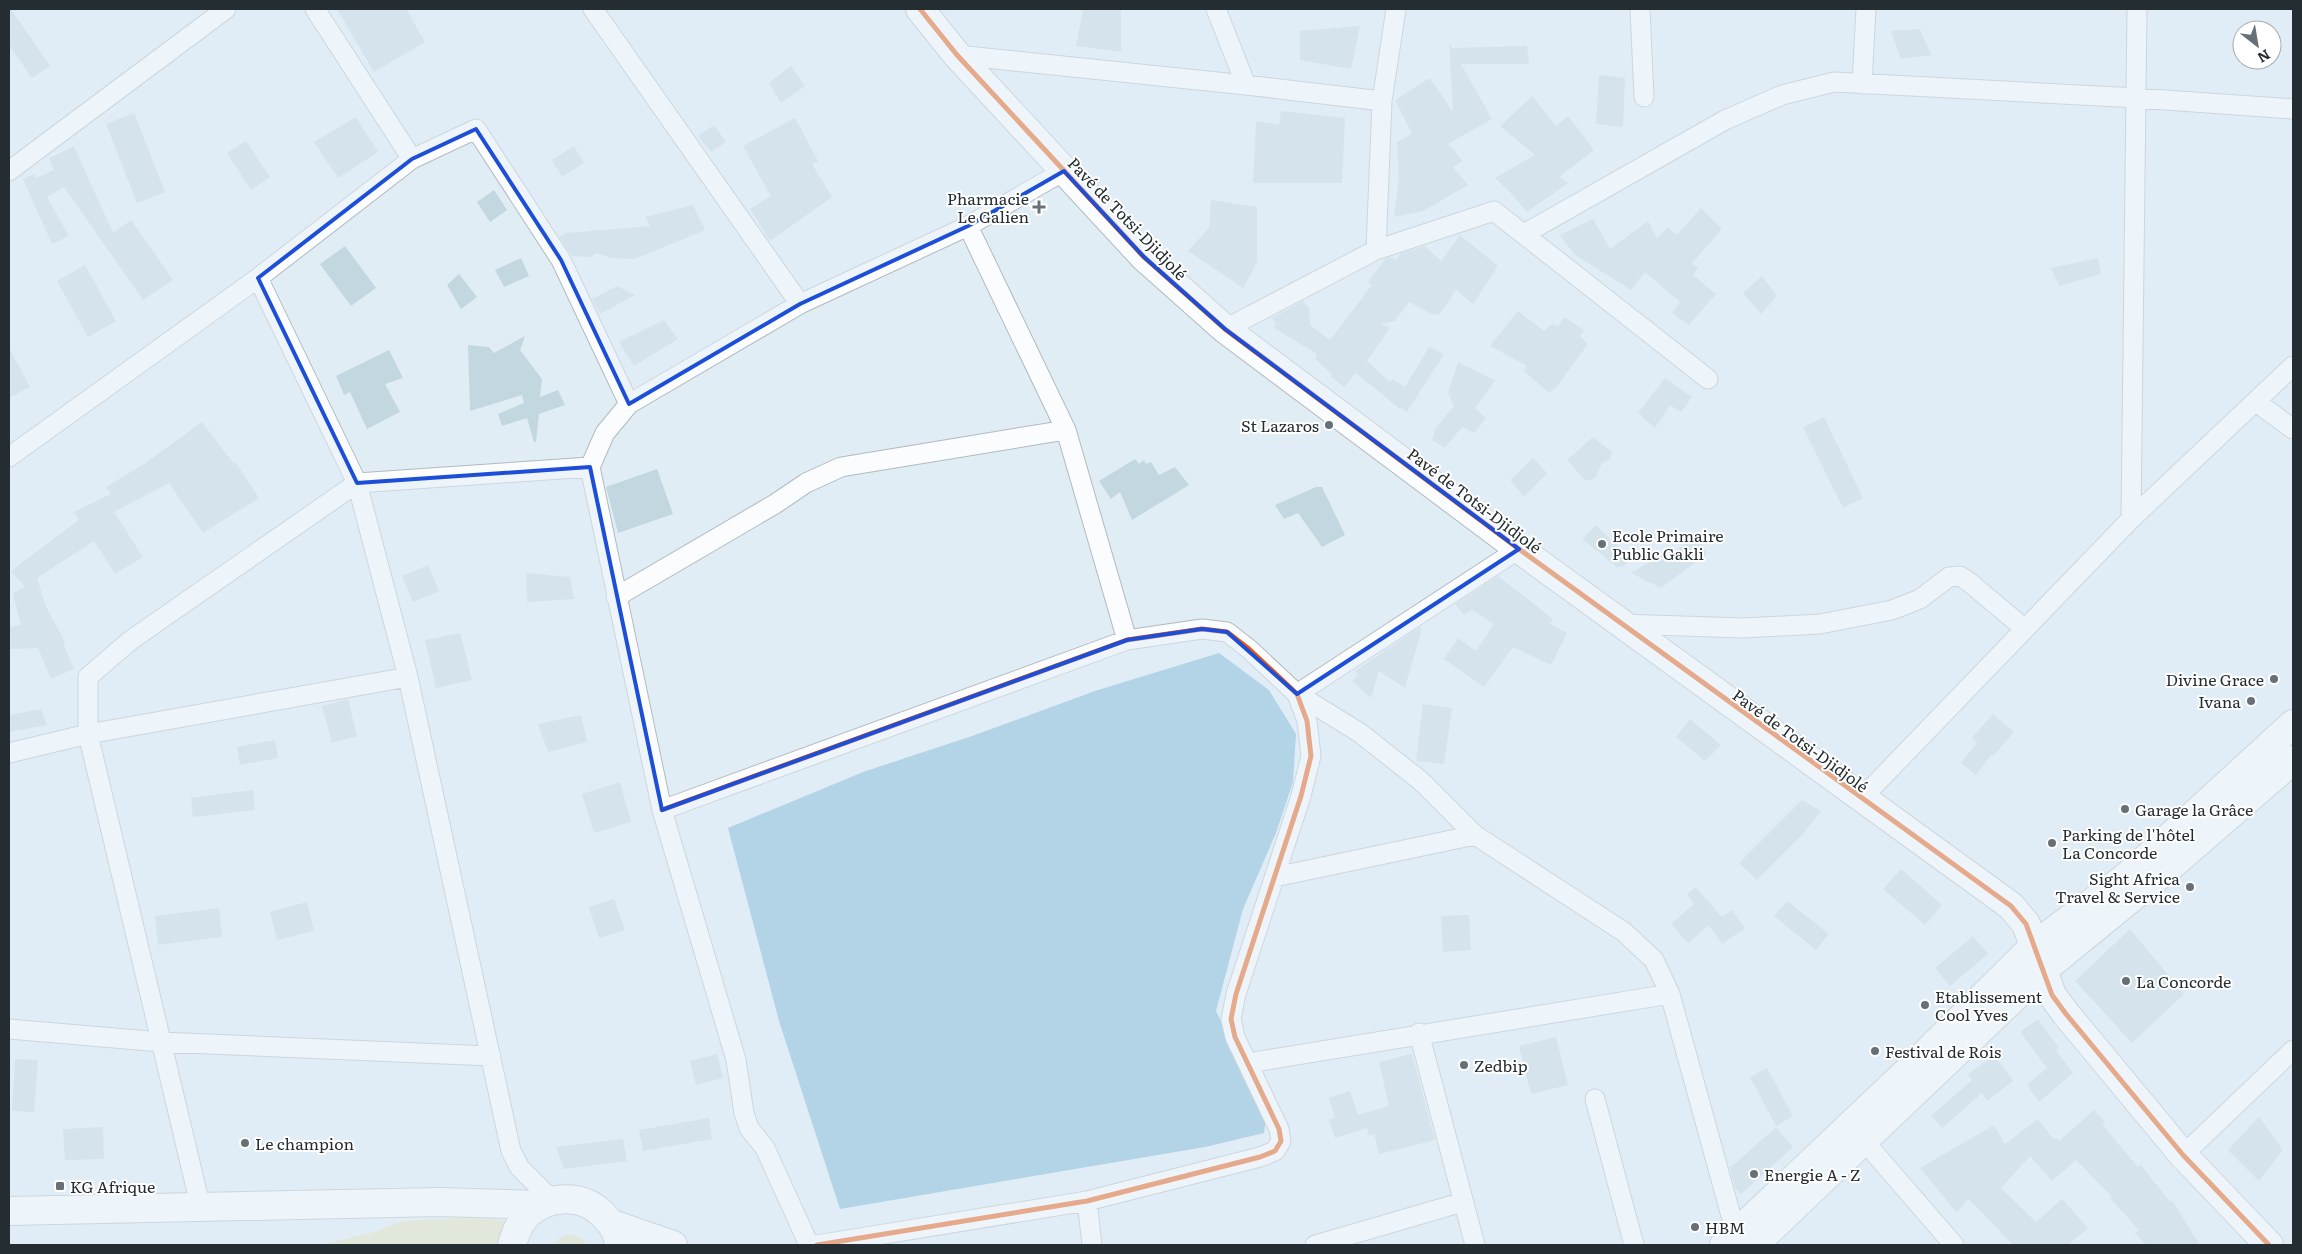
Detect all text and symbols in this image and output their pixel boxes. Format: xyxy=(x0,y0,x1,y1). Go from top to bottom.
north arrow xyxy=(2232,20,2282,70)
text: N xyxy=(2254,45,2274,69)
street label: Pavé de Totsi-Djidjolé xyxy=(1063,151,1193,285)
place label: Pharmacie Le Galien xyxy=(947,186,1029,228)
marker: Pharmacie Le Galien xyxy=(1033,201,1045,213)
place label: St Lazaros xyxy=(1241,413,1319,437)
marker: St Lazaros xyxy=(1323,419,1335,431)
street label: Pavé de Totsi-Djidjolé xyxy=(1403,441,1547,559)
place label: Ecole Primaire Public Gakli xyxy=(1612,523,1724,565)
marker: Ecole Primaire Public Gakli xyxy=(1596,538,1608,550)
place label: Divine Grace xyxy=(2166,667,2264,691)
marker: Divine Grace xyxy=(2268,673,2280,685)
street label: Pavé de Totsi-Djidjolé xyxy=(1728,682,1874,798)
place label: Ivana xyxy=(2198,689,2241,713)
marker: Ivana xyxy=(2245,695,2257,707)
place label: Garage la Grâce xyxy=(2135,797,2253,821)
marker: Garage la Grâce xyxy=(2119,803,2131,815)
place label: Parking de l'hôtel La Concorde xyxy=(2062,822,2195,864)
marker: Parking de l'hôtel La Concorde xyxy=(2046,837,2058,849)
place label: Sight Africa Travel & Service xyxy=(2055,866,2180,908)
marker: Sight Africa Travel & Service xyxy=(2184,881,2196,893)
place label: La Concorde xyxy=(2136,969,2231,993)
marker: La Concorde xyxy=(2120,975,2132,987)
place label: Etablissement Cool Yves xyxy=(1935,984,2043,1026)
marker: Etablissement Cool Yves xyxy=(1919,999,1931,1011)
place label: Festival de Rois xyxy=(1885,1039,2001,1063)
marker: Festival de Rois xyxy=(1869,1045,1881,1057)
place label: Zedbip xyxy=(1474,1053,1528,1077)
marker: Zedbip xyxy=(1458,1059,1470,1071)
place label: Le champion xyxy=(255,1131,354,1155)
marker: Le champion xyxy=(239,1137,251,1149)
place label: Energie A - Z xyxy=(1764,1162,1861,1186)
marker: Energie A - Z xyxy=(1748,1168,1760,1180)
place label: KG Afrique xyxy=(70,1174,155,1198)
marker: KG Afrique xyxy=(54,1180,66,1192)
place label: HBM xyxy=(1705,1215,1745,1239)
marker: HBM xyxy=(1689,1221,1701,1233)

